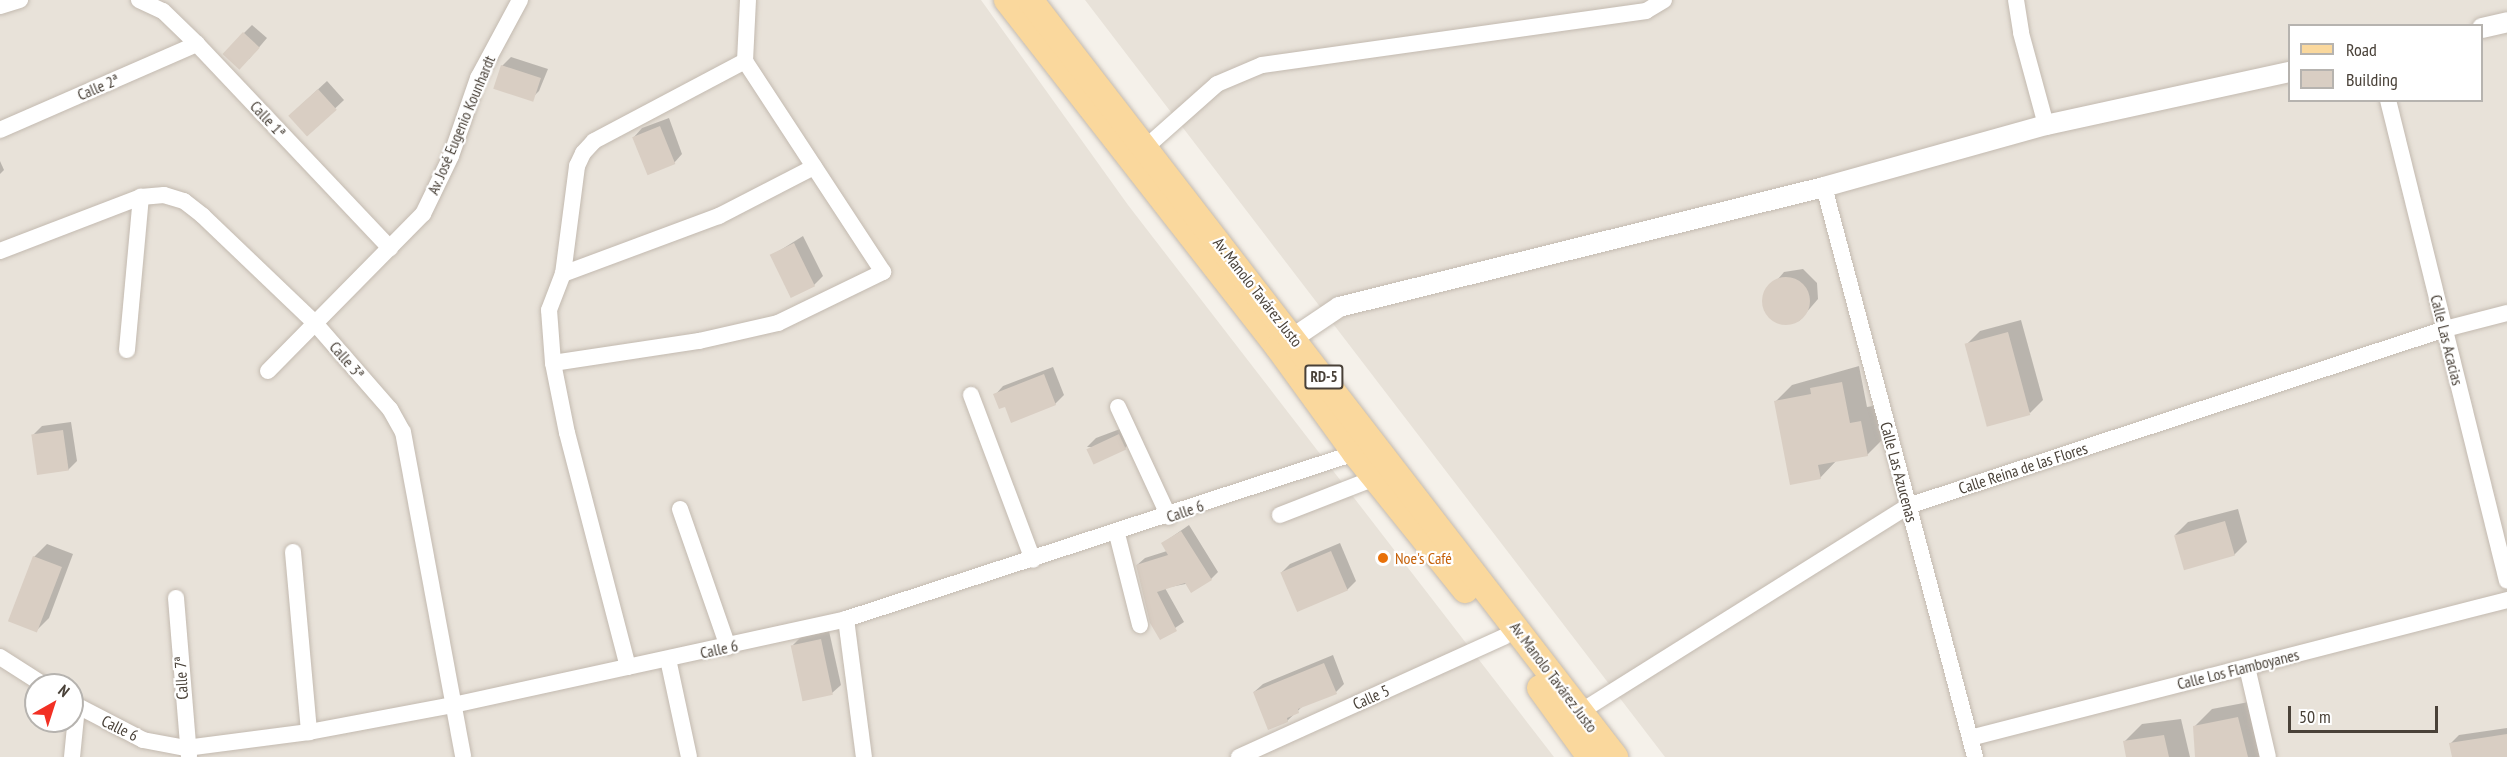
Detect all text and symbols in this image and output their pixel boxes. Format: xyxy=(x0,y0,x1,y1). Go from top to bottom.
legend xyxy=(2288,24,2483,102)
text: Road xyxy=(2346,38,2377,61)
street label: Av. José Eugenio Kounhardt xyxy=(423,52,499,198)
text: Building xyxy=(2346,68,2398,91)
street label: Calle 2ª xyxy=(74,70,122,104)
street label: Calle 1ª xyxy=(246,97,290,141)
street label: Av. Manolo Tavárez Justo xyxy=(1209,233,1307,351)
street label: Calle Las Acacias xyxy=(2426,293,2468,387)
street label: Calle 3ª xyxy=(326,337,368,383)
road number: RD-5 xyxy=(1303,365,1345,389)
street label: Calle Las Azucenas xyxy=(1876,420,1922,524)
street label: Calle Reina de las Flores xyxy=(1956,438,2090,498)
street label: Calle 6 xyxy=(1164,496,1206,526)
place label: Noe's Café xyxy=(1395,548,1452,568)
marker: Noe's Café xyxy=(1376,551,1390,565)
street label: Av. Manolo Tavárez Justo xyxy=(1506,617,1602,737)
street label: Calle 6 xyxy=(698,636,740,662)
street label: Calle Los Flamboyanes xyxy=(2175,645,2301,693)
street label: Calle 7ª xyxy=(170,656,192,700)
north arrow xyxy=(24,673,84,733)
text: N xyxy=(54,680,74,701)
street label: Calle 5 xyxy=(1350,680,1392,714)
scale bar xyxy=(2291,694,2441,732)
text: 50 m xyxy=(2299,705,2331,728)
street label: Calle 6 xyxy=(99,711,141,745)

